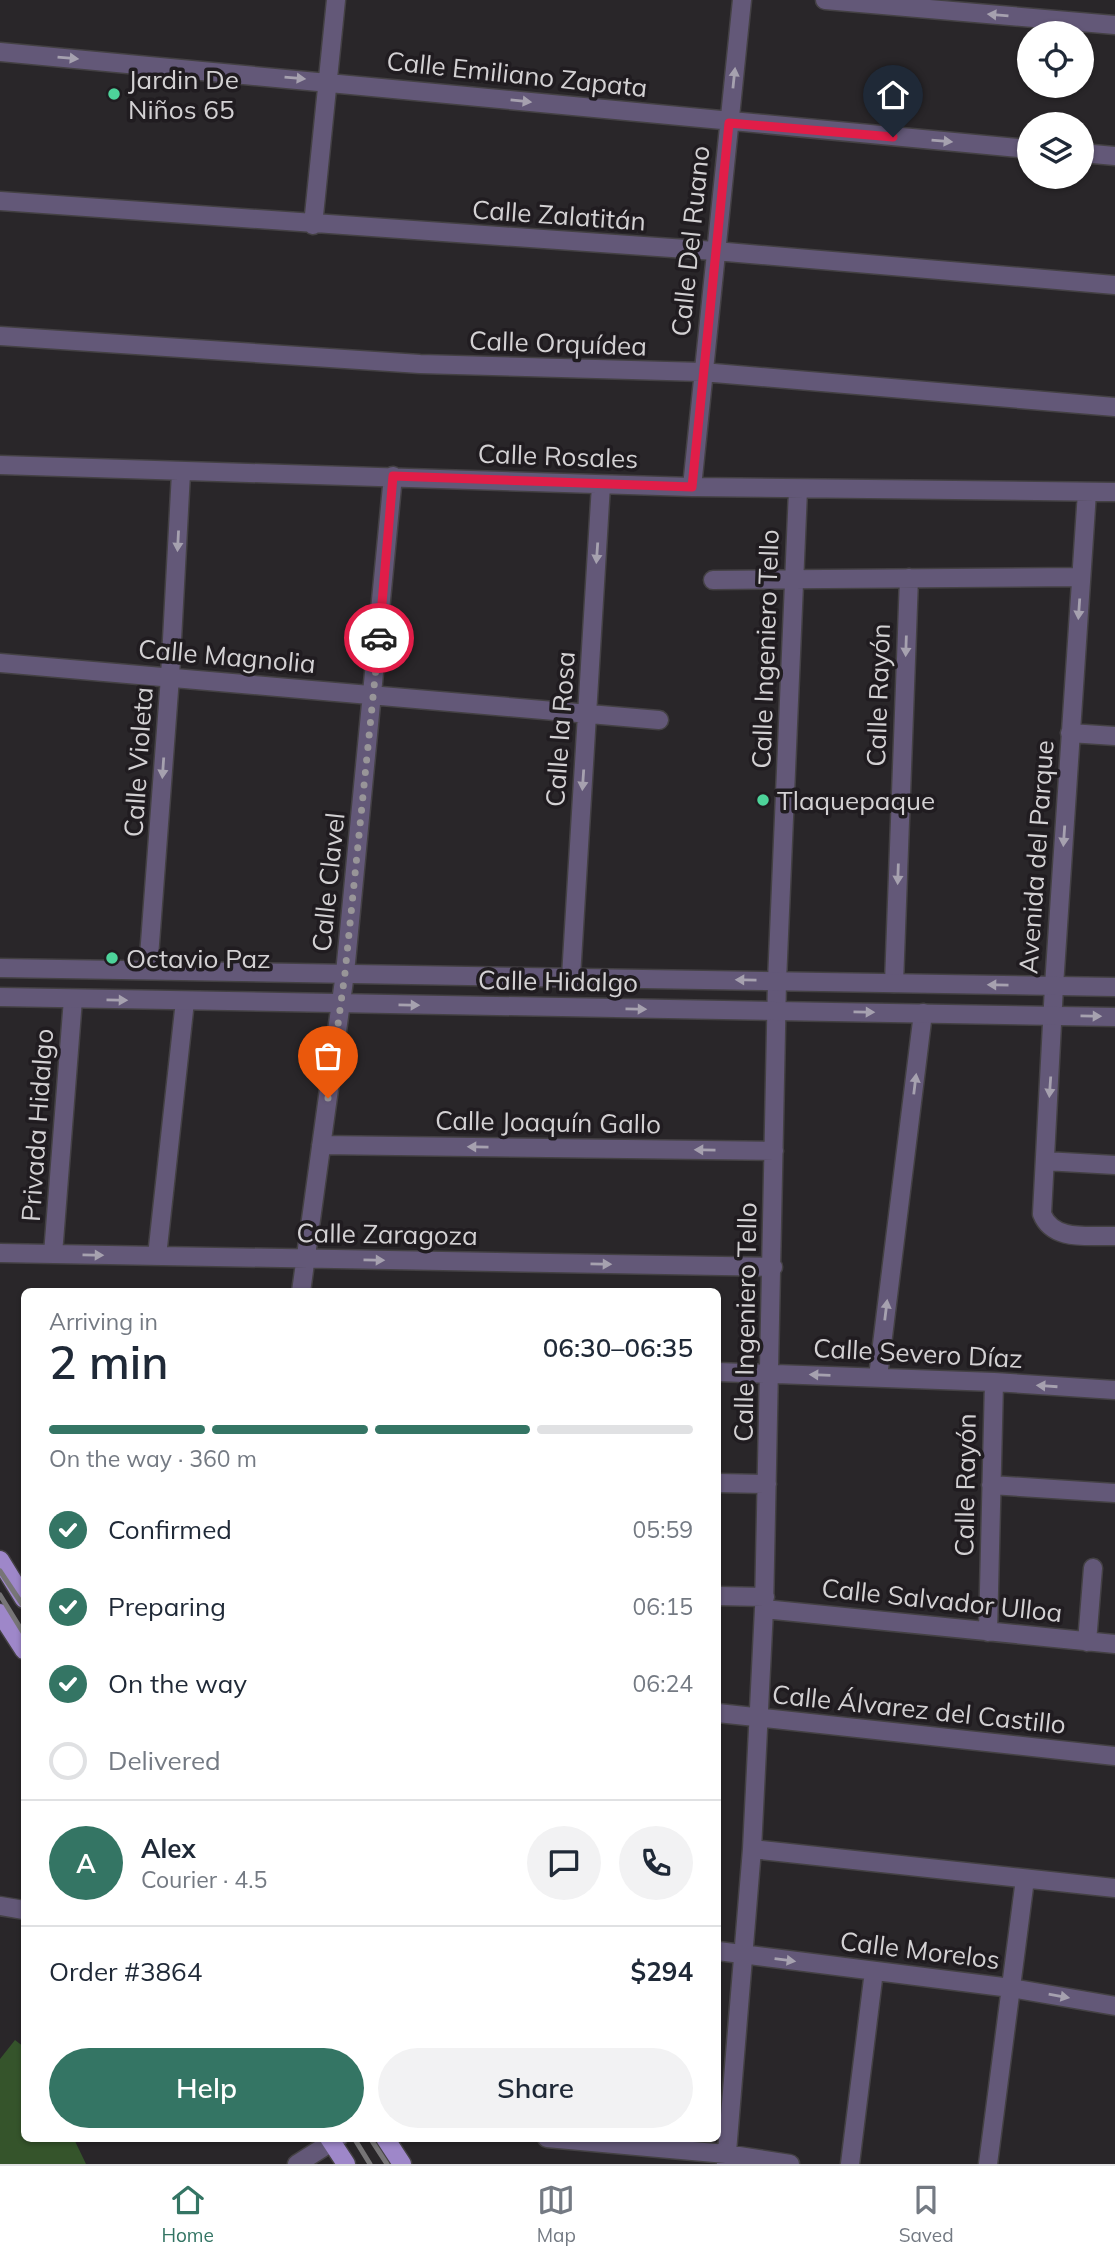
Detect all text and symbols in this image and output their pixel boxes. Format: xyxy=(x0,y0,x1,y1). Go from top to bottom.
one-way arrow xyxy=(987,9,1009,20)
map controls xyxy=(1017,21,1094,189)
button: locate xyxy=(1017,21,1094,98)
street label: Calle Emiliano Zapata xyxy=(385,44,649,104)
one-way arrow xyxy=(57,53,79,64)
place label: Jardin De Niños 65 xyxy=(128,63,239,126)
pin xyxy=(863,65,923,137)
one-way arrow xyxy=(729,67,740,89)
one-way arrow xyxy=(284,73,306,84)
icon: home xyxy=(874,76,912,114)
marker: Jardin De Niños 65 xyxy=(106,86,122,102)
one-way arrow xyxy=(510,96,532,107)
button: layers xyxy=(1017,112,1094,189)
one-way arrow xyxy=(932,136,954,147)
street label: Calle Del Ruano xyxy=(664,144,716,338)
street label: Calle Zalatitán xyxy=(471,192,647,238)
street label: Calle Orquídea xyxy=(469,323,647,363)
street label: Calle Rosales xyxy=(477,437,639,475)
street label: Calle Ingeniero Tello xyxy=(744,529,786,769)
one-way arrow xyxy=(172,530,183,552)
one-way arrow xyxy=(591,542,602,564)
one-way arrow xyxy=(1073,598,1084,620)
courier xyxy=(344,603,414,673)
icon: car xyxy=(360,619,398,657)
street label: Calle Rayón xyxy=(859,623,897,767)
street label: Calle Magnolia xyxy=(137,632,317,680)
one-way arrow xyxy=(900,636,912,658)
street label: Calle la Rosa xyxy=(538,650,582,808)
street label: Calle Violeta xyxy=(116,686,160,838)
street label: Avenida del Parque xyxy=(1011,739,1061,975)
one-way arrow xyxy=(157,757,168,779)
one-way arrow xyxy=(577,769,588,791)
place label: Tlaquepaque xyxy=(777,784,935,817)
marker: Tlaquepaque xyxy=(755,792,771,808)
street label: Calle Clavel xyxy=(304,811,352,953)
one-way arrow xyxy=(1058,825,1069,847)
one-way arrow xyxy=(892,863,903,885)
place label: Octavio Paz xyxy=(126,942,271,975)
marker: Octavio Paz xyxy=(104,950,120,966)
street label: Calle Hidalgo xyxy=(478,963,638,999)
one-way arrow xyxy=(735,975,757,986)
one-way arrow xyxy=(987,979,1009,990)
one-way arrow xyxy=(106,994,128,1006)
one-way arrow xyxy=(398,999,420,1011)
one-way arrow xyxy=(626,1003,648,1015)
one-way arrow xyxy=(853,1007,875,1018)
one-way arrow xyxy=(1080,1010,1102,1022)
pin xyxy=(298,1026,358,1098)
street label: Privada Hidalgo xyxy=(14,1027,60,1223)
icon: bag xyxy=(309,1037,347,1075)
one-way arrow xyxy=(909,1073,920,1095)
one-way arrow xyxy=(1044,1076,1055,1098)
street label: Calle Joaquín Gallo xyxy=(435,1104,661,1140)
one-way arrow xyxy=(467,1141,489,1153)
one-way arrow xyxy=(694,1144,716,1156)
street label: Calle Ingeniero Tello xyxy=(726,1202,764,1442)
street label: Calle Zaragoza xyxy=(296,1216,478,1252)
one-way arrow xyxy=(82,1249,104,1261)
one-way arrow xyxy=(363,1254,385,1266)
one-way arrow xyxy=(590,1258,612,1270)
one-way arrow xyxy=(881,1298,892,1320)
text: Arriving in xyxy=(49,1307,158,1336)
text: 06:30–06:35 xyxy=(543,1331,693,1364)
street label: Calle Severo Díaz xyxy=(812,1331,1024,1375)
text: 2 min xyxy=(49,1333,168,1391)
one-way arrow xyxy=(808,1369,830,1380)
one-way arrow xyxy=(1036,1380,1058,1391)
street label: Calle Rayón xyxy=(947,1413,983,1557)
text: On the way · 360 m xyxy=(49,1444,257,1473)
icon: check xyxy=(49,1511,87,1549)
text: Confirmed xyxy=(108,1513,232,1546)
text: 05:59 xyxy=(633,1515,693,1544)
street label: Calle Salvador Ulloa xyxy=(820,1571,1064,1629)
icon: check xyxy=(49,1588,87,1626)
text: Preparing xyxy=(108,1590,226,1623)
text: 06:15 xyxy=(633,1592,693,1621)
icon: check xyxy=(49,1665,87,1703)
text: On the way xyxy=(108,1667,247,1700)
text: 06:24 xyxy=(633,1669,693,1698)
street label: Calle Álvarez del Castillo xyxy=(770,1677,1068,1741)
text: Delivered xyxy=(108,1744,221,1777)
button: chat xyxy=(527,1826,601,1900)
button: phone xyxy=(619,1826,693,1900)
text: Alex xyxy=(141,1832,196,1865)
text: A xyxy=(76,1847,96,1880)
text: Courier · 4.5 xyxy=(141,1865,267,1894)
street label: Calle Morelos xyxy=(838,1924,1002,1976)
one-way arrow xyxy=(774,1954,796,1965)
text: Order #3864 xyxy=(49,1955,202,1988)
text: $294 xyxy=(631,1955,693,1988)
one-way arrow xyxy=(1048,1991,1070,2002)
button: Help xyxy=(49,2048,364,2128)
button: Share xyxy=(378,2048,693,2128)
tab: Home xyxy=(161,2181,214,2247)
tab: Map xyxy=(537,2181,576,2247)
tab: Saved xyxy=(899,2181,954,2247)

